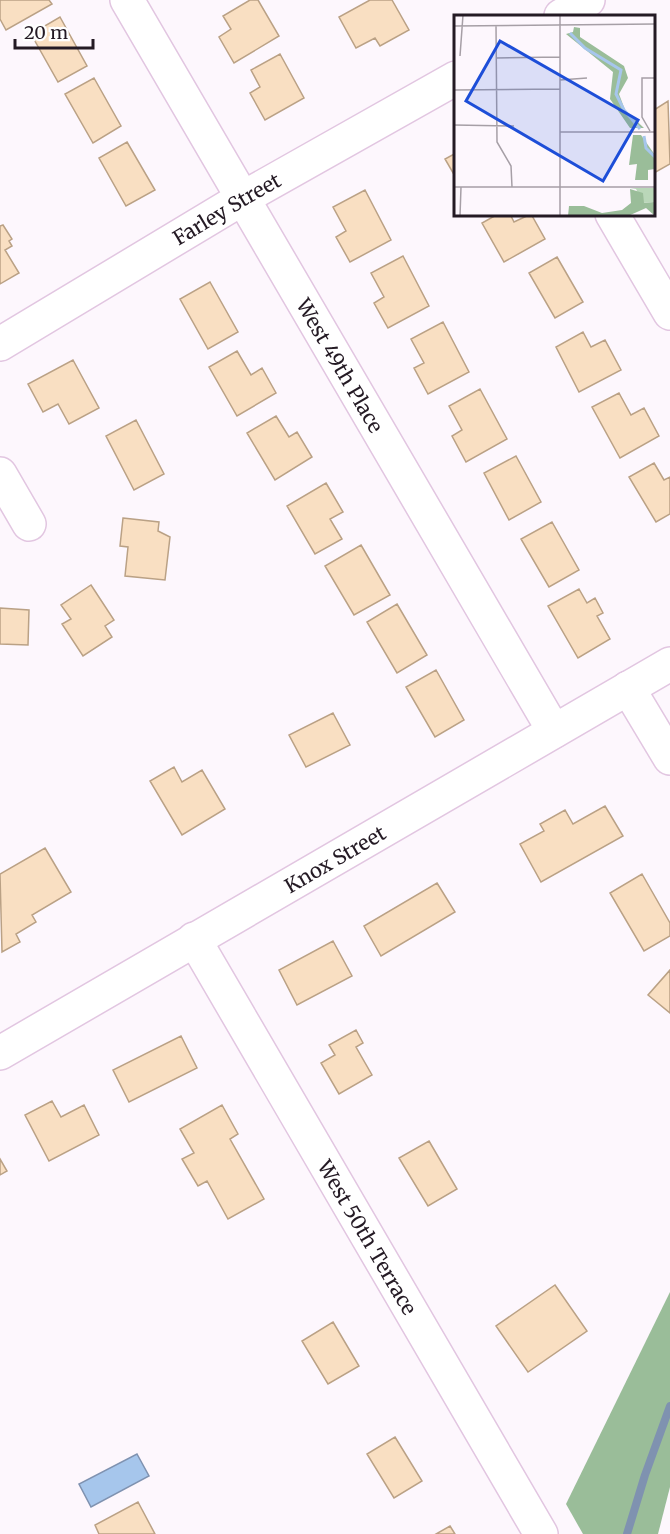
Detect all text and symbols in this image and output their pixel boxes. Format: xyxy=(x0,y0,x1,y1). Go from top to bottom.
scale bar xyxy=(15,12,93,50)
inset map xyxy=(454,15,655,216)
text: 20 m xyxy=(24,21,68,44)
street label: Farley Street xyxy=(168,167,285,250)
street label: West 49th Place xyxy=(291,293,389,437)
street label: Knox Street xyxy=(280,819,390,898)
street label: West 50th Terrace xyxy=(312,1154,423,1319)

